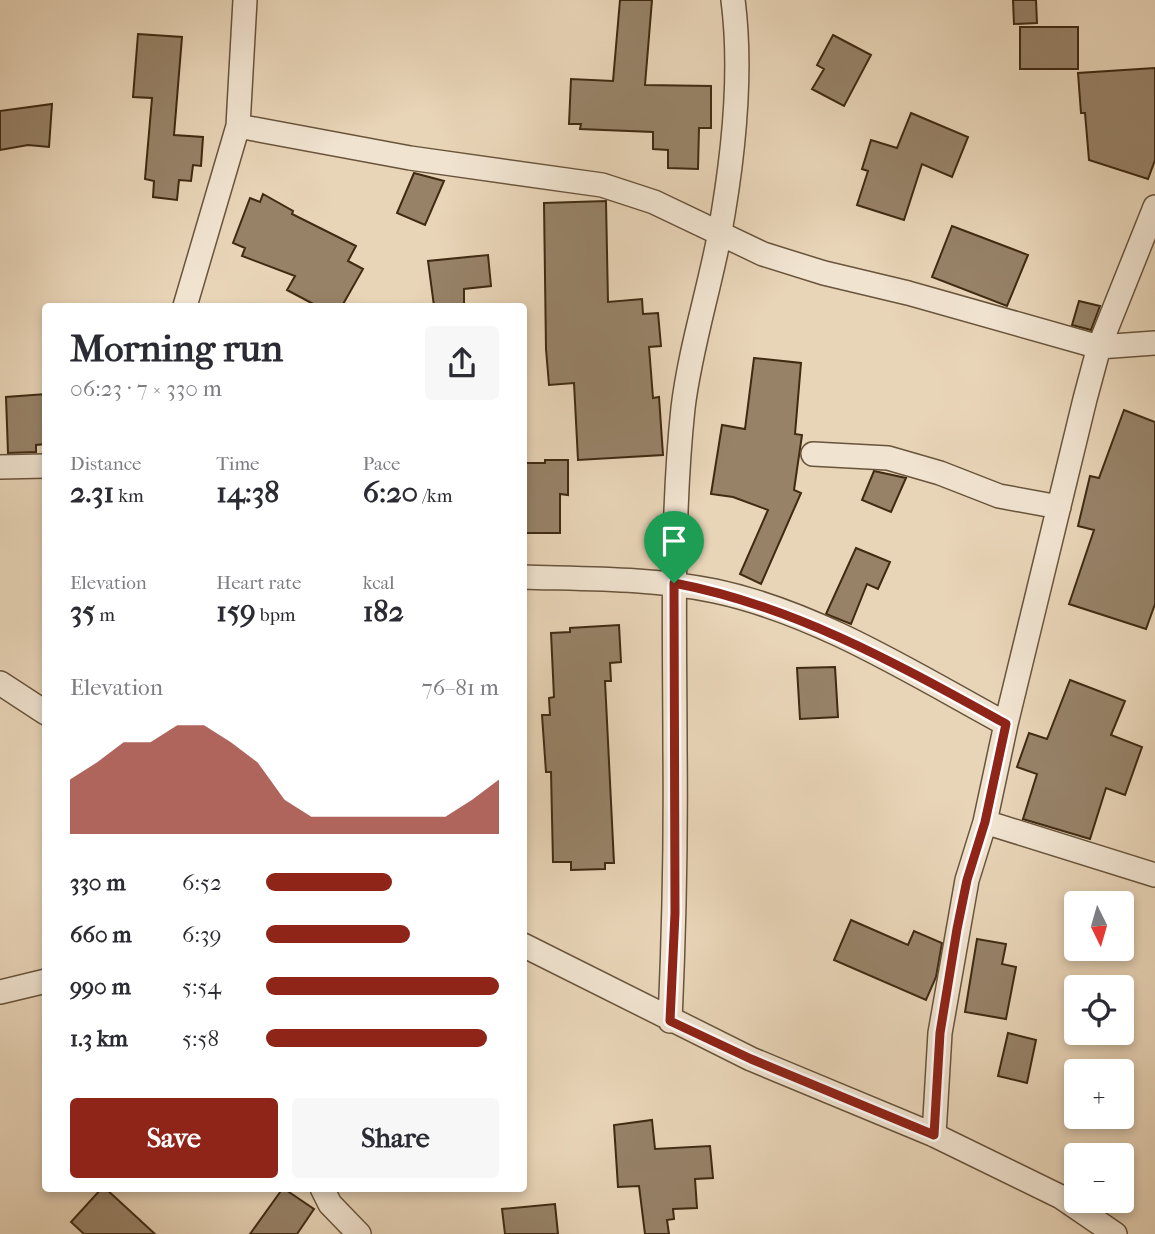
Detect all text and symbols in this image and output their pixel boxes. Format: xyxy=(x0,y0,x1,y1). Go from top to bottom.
text: Morning run xyxy=(70,326,283,371)
button: share xyxy=(425,326,499,400)
text: 06:23 · 7 × 330 m xyxy=(70,375,222,402)
text: Distance xyxy=(70,453,141,475)
text: Time xyxy=(216,453,260,475)
text: Pace xyxy=(363,453,401,475)
text: 2.31 xyxy=(70,475,114,510)
text: 14:38 xyxy=(216,475,279,510)
text: 6:20 xyxy=(363,475,418,510)
text: km xyxy=(114,485,144,507)
text: /km xyxy=(418,485,452,507)
pin xyxy=(644,511,704,583)
icon: arrive xyxy=(655,522,693,560)
text: Elevation xyxy=(70,572,147,594)
text: Heart rate xyxy=(216,572,301,594)
text: kcal xyxy=(363,572,395,594)
text: 35 xyxy=(70,594,95,629)
text: 159 xyxy=(216,594,256,629)
text: 182 xyxy=(363,594,404,629)
text: m xyxy=(95,604,115,626)
text: bpm xyxy=(256,604,296,626)
text: Elevation xyxy=(70,674,163,701)
text: 76–81 m xyxy=(422,674,499,701)
text: 330 m xyxy=(70,869,126,896)
text: 6:52 xyxy=(182,869,222,896)
north arrow xyxy=(1064,891,1134,961)
map controls xyxy=(1064,891,1134,1213)
text: 660 m xyxy=(70,921,132,948)
text: 6:39 xyxy=(182,921,222,948)
text: 990 m xyxy=(70,973,131,1000)
text: 5:54 xyxy=(182,973,221,1000)
button: locate xyxy=(1064,975,1134,1045)
text: 1.3 km xyxy=(70,1025,128,1052)
text: 5:58 xyxy=(182,1025,219,1052)
button: + xyxy=(1064,1059,1134,1129)
button: Save xyxy=(70,1098,278,1178)
button: Share xyxy=(292,1098,499,1178)
button: − xyxy=(1064,1143,1134,1213)

